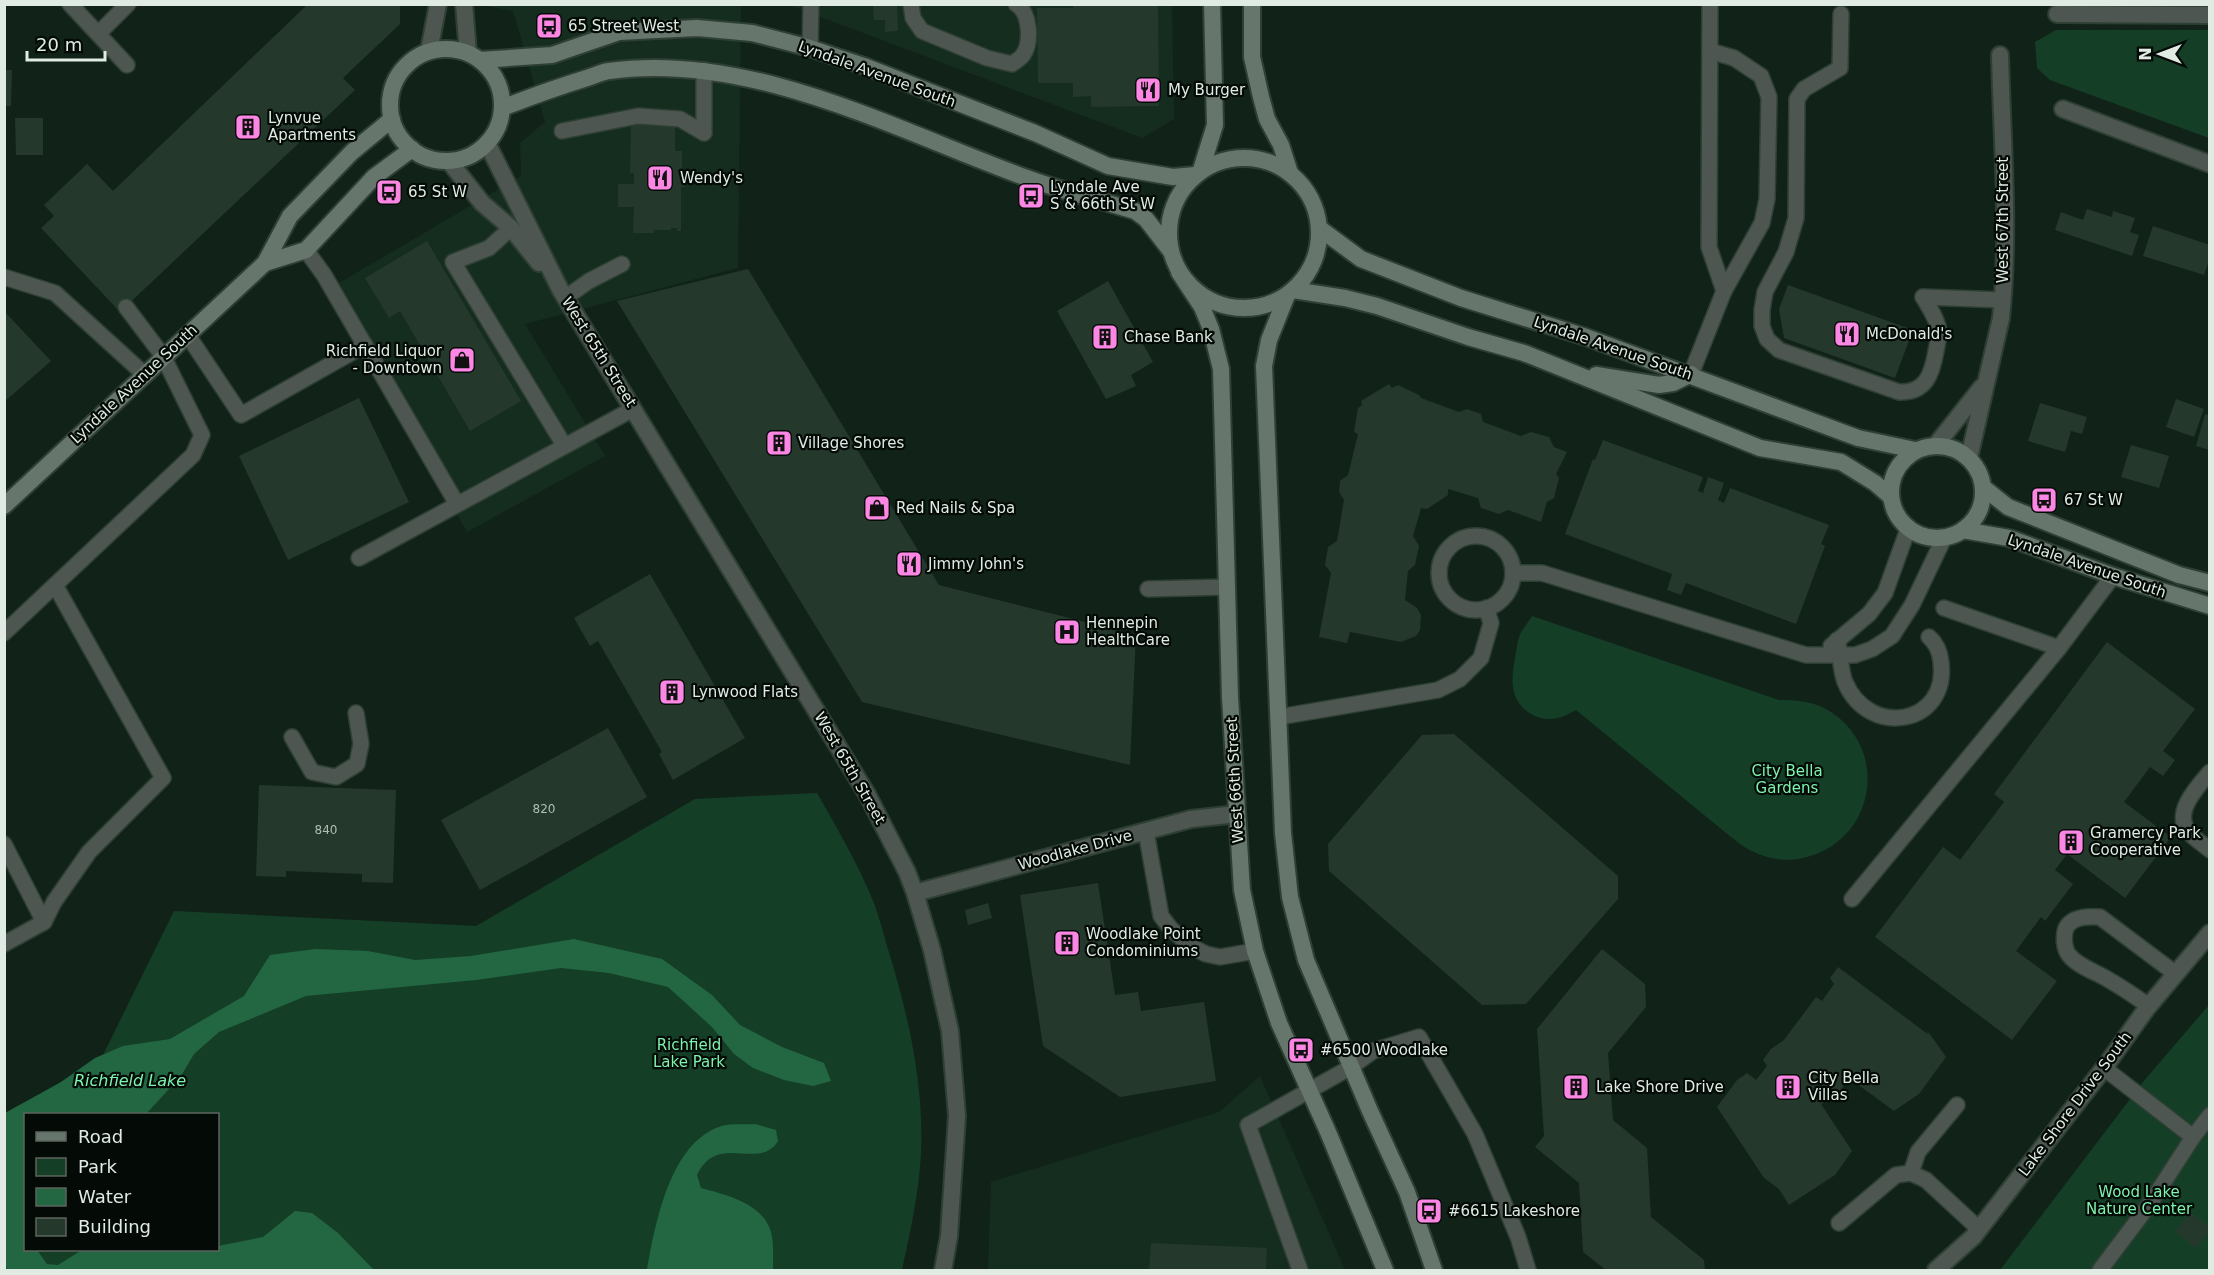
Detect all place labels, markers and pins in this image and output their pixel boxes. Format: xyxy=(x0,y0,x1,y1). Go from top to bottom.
bus stop icon: 65 Street West xyxy=(534,11,564,41)
place label: 65 Street West xyxy=(568,17,679,35)
restaurant icon: My Burger xyxy=(1133,75,1163,105)
place label: My Burger xyxy=(1168,81,1246,99)
place label: Lynvue Apartments xyxy=(268,109,356,144)
building icon: Lynvue Apartments xyxy=(233,112,263,142)
restaurant icon: Wendy's xyxy=(645,163,675,193)
place label: Wendy's xyxy=(680,169,743,187)
bus stop icon: 65 St W xyxy=(374,177,404,207)
place label: Lyndale Ave S & 66th St W xyxy=(1050,178,1155,213)
bus stop icon: Lyndale Ave S & 66th St W xyxy=(1016,181,1046,211)
place label: 65 St W xyxy=(408,183,467,201)
restaurant icon: McDonald's xyxy=(1832,319,1862,349)
building icon: Chase Bank xyxy=(1090,322,1120,352)
place label: McDonald's xyxy=(1866,325,1952,343)
place label: Chase Bank xyxy=(1124,328,1213,346)
place label: Richfield Liquor - Downtown xyxy=(326,342,443,377)
shop icon: Richfield Liquor - Downtown xyxy=(447,345,477,375)
building icon: Village Shores xyxy=(764,428,794,458)
place label: Village Shores xyxy=(798,434,904,452)
bus stop icon: 67 St W xyxy=(2029,485,2059,515)
place label: 67 St W xyxy=(2064,491,2123,509)
shop icon: Red Nails & Spa xyxy=(862,493,892,523)
place label: Red Nails & Spa xyxy=(896,499,1015,517)
restaurant icon: Jimmy John's xyxy=(894,549,924,579)
place label: Jimmy John's xyxy=(927,555,1024,573)
place label: Hennepin HealthCare xyxy=(1086,614,1170,649)
hospital icon: Hennepin HealthCare xyxy=(1052,617,1082,647)
building icon: Lynwood Flats xyxy=(657,677,687,707)
place label: Lynwood Flats xyxy=(692,683,798,701)
place label: Gramercy Park Cooperative xyxy=(2090,824,2201,859)
building icon: Gramercy Park Cooperative xyxy=(2056,827,2086,857)
place label: Woodlake Point Condominiums xyxy=(1086,925,1201,960)
building icon: Woodlake Point Condominiums xyxy=(1052,928,1082,958)
bus stop icon: #6500 Woodlake xyxy=(1286,1035,1316,1065)
place label: #6500 Woodlake xyxy=(1320,1041,1448,1059)
place label: City Bella Villas xyxy=(1808,1069,1879,1104)
building icon: Lake Shore Drive xyxy=(1561,1072,1591,1102)
building icon: City Bella Villas xyxy=(1773,1072,1803,1102)
place label: Lake Shore Drive xyxy=(1596,1078,1724,1096)
bus stop icon: #6615 Lakeshore xyxy=(1414,1196,1444,1226)
place label: #6615 Lakeshore xyxy=(1448,1202,1580,1220)

